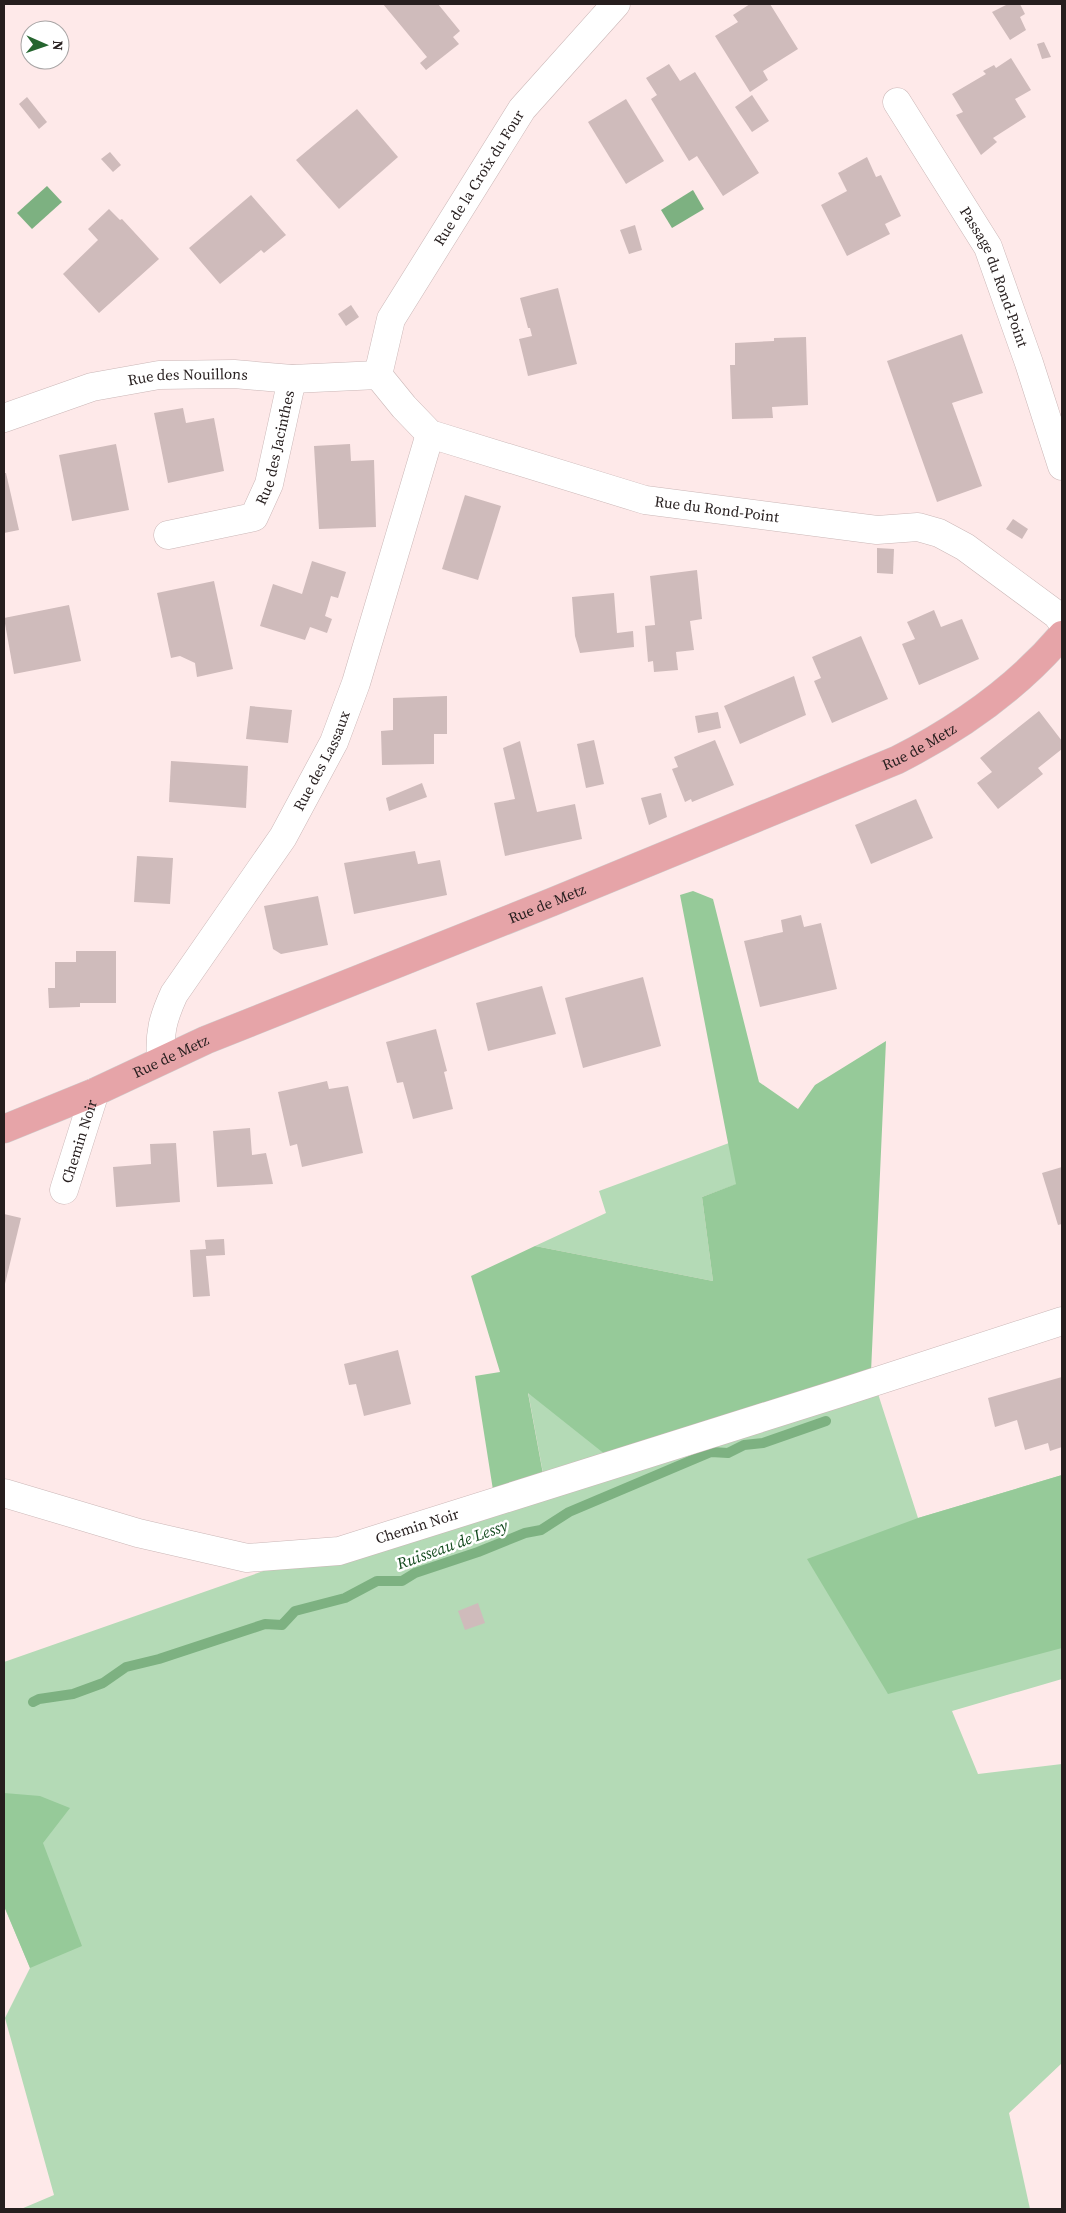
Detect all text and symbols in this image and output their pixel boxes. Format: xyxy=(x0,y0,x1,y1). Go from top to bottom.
north arrow xyxy=(20,20,70,70)
text: N xyxy=(48,40,68,51)
street label: Rue de la Croix du Four xyxy=(428,105,529,249)
street label: Passage du Rond-Point xyxy=(955,202,1034,350)
street label: Rue des Nouillons xyxy=(126,363,249,390)
street label: Rue des Jacinthes xyxy=(250,388,299,508)
street label: Rue du Rond-Point xyxy=(653,490,780,527)
street label: Rue des Lassaux xyxy=(288,707,355,814)
street label: Rue de Metz xyxy=(879,718,960,775)
street label: Rue de Metz xyxy=(505,878,589,928)
street label: Rue de Metz xyxy=(129,1029,212,1083)
street label: Chemin Noir xyxy=(56,1096,102,1186)
street label: Chemin Noir xyxy=(373,1503,462,1549)
water label: Ruisseau de Lessy xyxy=(392,1514,511,1575)

